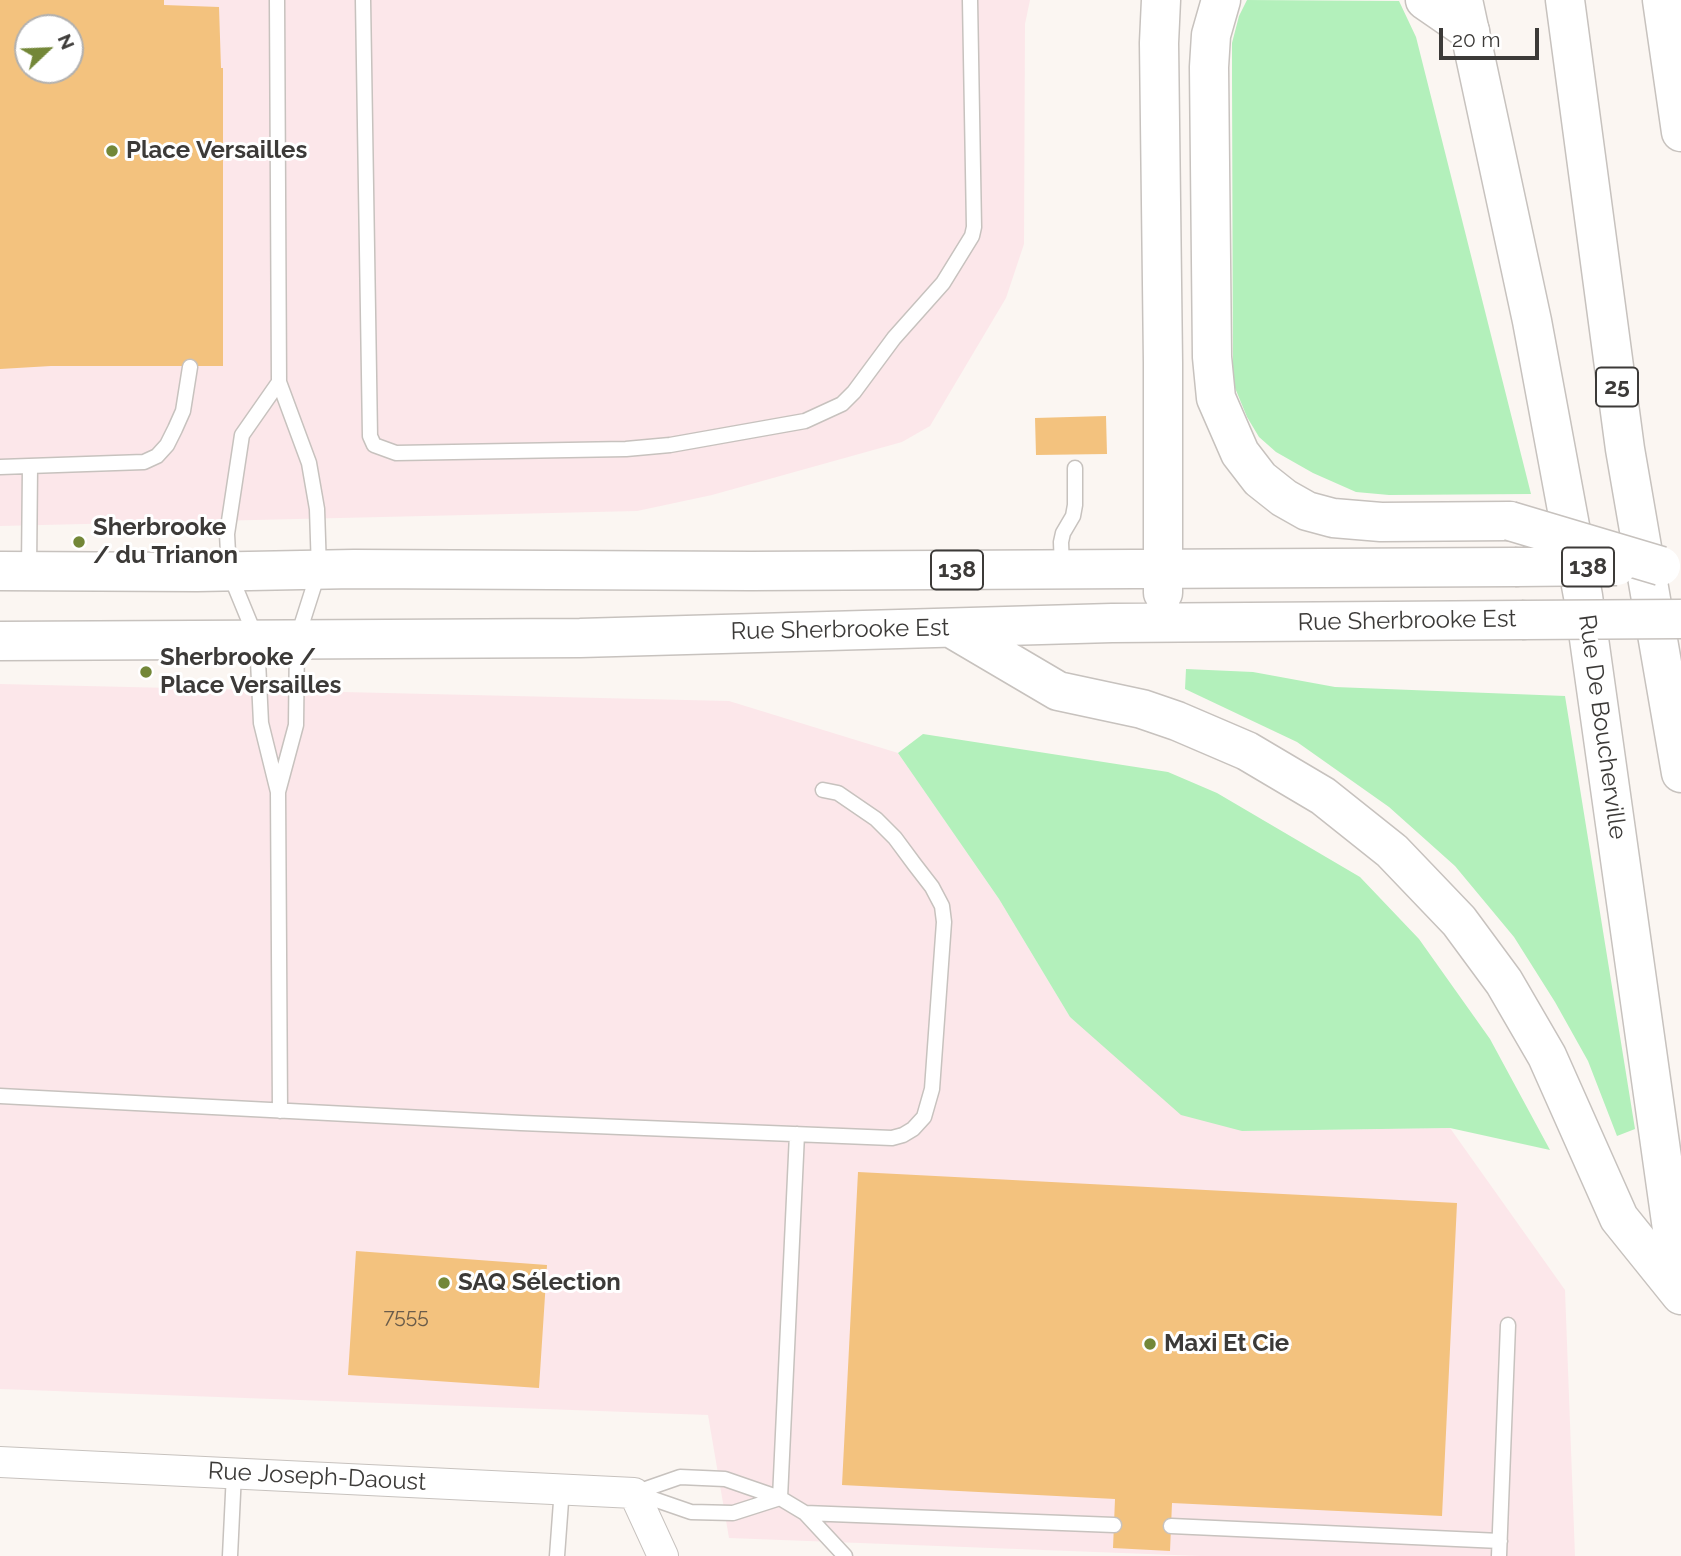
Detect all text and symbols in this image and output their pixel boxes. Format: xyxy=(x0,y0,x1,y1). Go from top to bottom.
north arrow xyxy=(14,14,84,84)
scale bar xyxy=(1443,14,1543,58)
text: 20 m xyxy=(1452,27,1500,52)
text: N xyxy=(54,31,79,53)
place label: Place Versailles xyxy=(126,137,307,165)
marker: Place Versailles xyxy=(104,143,120,159)
road number: 25 xyxy=(1596,368,1638,406)
place label: Sherbrooke / du Trianon xyxy=(93,514,238,570)
marker: Sherbrooke / du Trianon xyxy=(71,534,87,550)
road number: 138 xyxy=(1562,548,1614,586)
road number: 138 xyxy=(931,550,983,590)
street label: Rue Sherbrooke Est xyxy=(1297,605,1517,637)
street label: Rue De Boucherville xyxy=(1572,613,1632,841)
street label: Rue Sherbrooke Est xyxy=(730,614,950,646)
place label: Sherbrooke / Place Versailles xyxy=(160,644,341,700)
marker: Sherbrooke / Place Versailles xyxy=(138,664,154,680)
place label: SAQ Sélection xyxy=(458,1269,621,1297)
marker: SAQ Sélection xyxy=(436,1275,452,1291)
house number: 7555 xyxy=(383,1304,429,1330)
place label: Maxi Et Cie xyxy=(1164,1330,1289,1358)
marker: Maxi Et Cie xyxy=(1142,1336,1158,1352)
street label: Rue Joseph-Daoust xyxy=(207,1457,427,1497)

